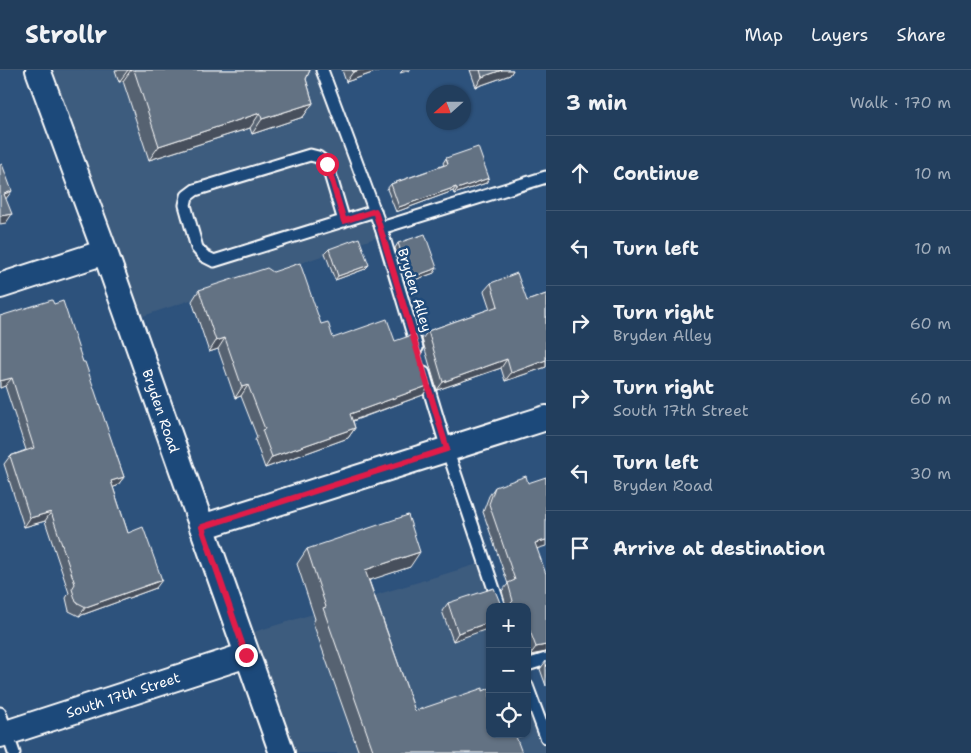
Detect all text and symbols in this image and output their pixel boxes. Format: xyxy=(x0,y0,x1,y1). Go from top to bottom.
text: Strollr xyxy=(25,19,107,51)
text: Map xyxy=(745,23,783,47)
text: Layers xyxy=(811,23,868,47)
text: Share xyxy=(896,23,946,47)
north arrow xyxy=(426,85,471,130)
text: 3 min xyxy=(566,89,627,117)
text: Walk · 170 m xyxy=(850,92,951,113)
route start xyxy=(316,153,339,176)
icon: ahead xyxy=(566,159,594,187)
text: Continue xyxy=(613,161,699,186)
text: 10 m xyxy=(914,163,951,184)
icon: left xyxy=(566,234,594,262)
text: Turn left xyxy=(613,236,699,261)
text: 10 m xyxy=(914,238,951,259)
street label: Bryden Alley xyxy=(394,246,436,334)
text: Turn right xyxy=(613,300,714,325)
icon: right xyxy=(566,309,594,337)
text: 60 m xyxy=(910,313,951,334)
text: Bryden Alley xyxy=(613,325,712,346)
street label: Bryden Road xyxy=(138,367,184,455)
text: Turn right xyxy=(613,375,714,400)
icon: right xyxy=(566,384,594,412)
text: 60 m xyxy=(910,388,951,409)
text: South 17th Street xyxy=(613,400,749,421)
text: Turn left xyxy=(613,450,699,475)
icon: left xyxy=(566,459,594,487)
text: 30 m xyxy=(910,463,951,484)
text: Bryden Road xyxy=(613,475,713,496)
icon: arrive xyxy=(566,534,594,562)
text: Arrive at destination xyxy=(613,536,825,561)
map controls xyxy=(486,603,531,738)
button: + xyxy=(486,603,531,648)
route end xyxy=(235,644,258,667)
button: − xyxy=(486,648,531,693)
street label: South 17th Street xyxy=(64,668,182,722)
button: locate xyxy=(486,693,531,738)

